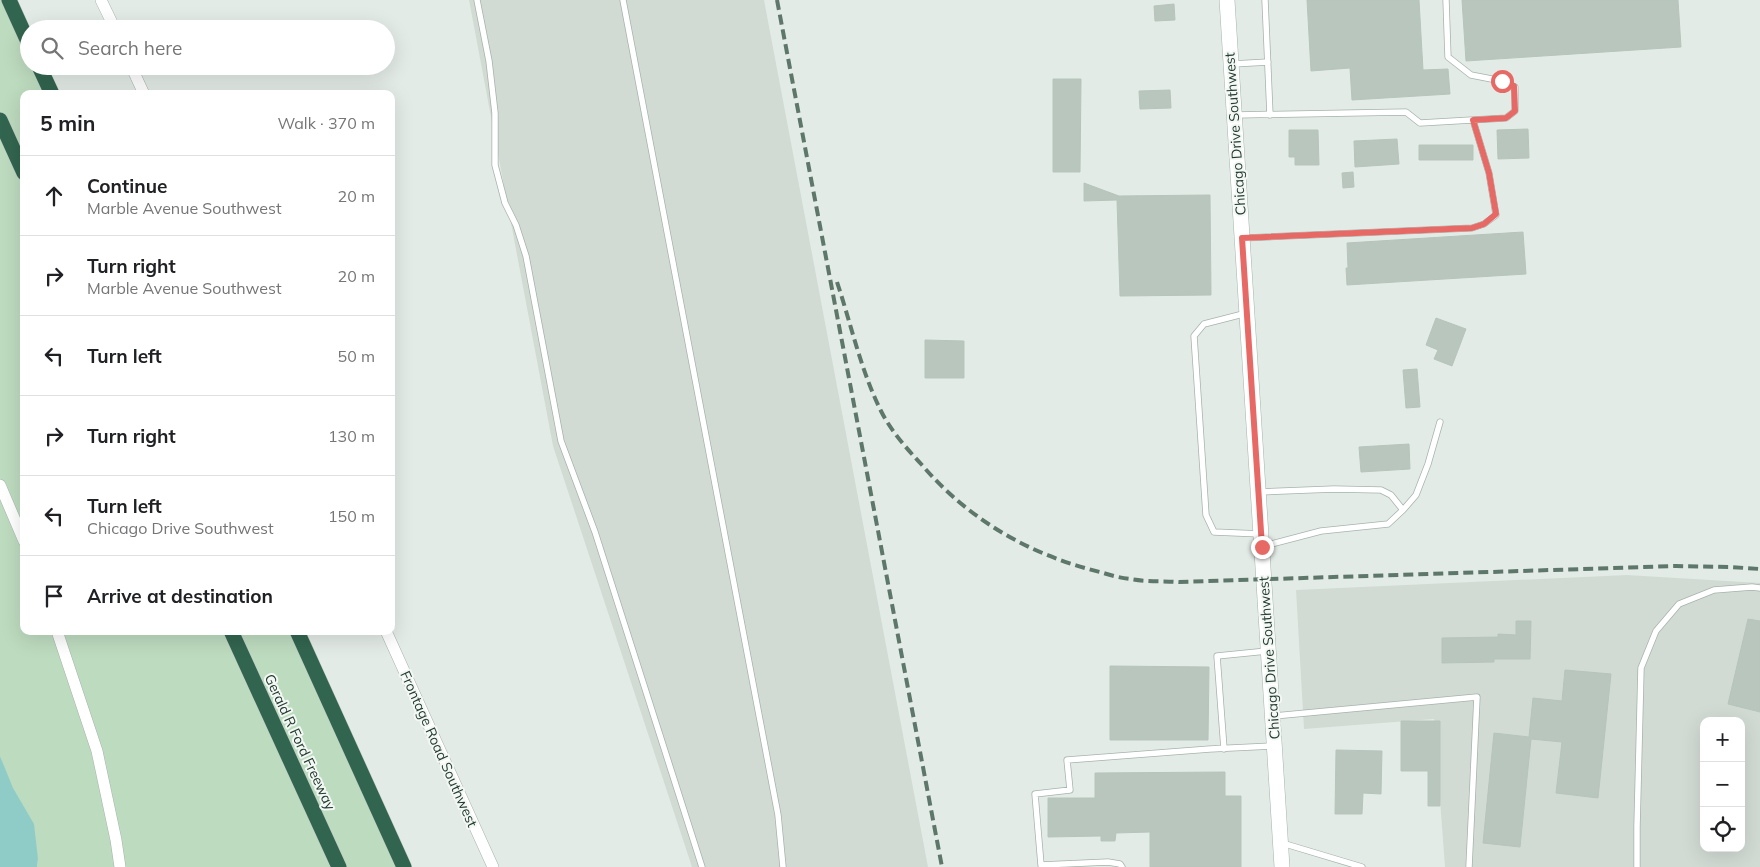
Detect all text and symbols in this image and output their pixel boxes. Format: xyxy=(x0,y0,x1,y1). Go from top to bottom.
search box xyxy=(20,20,395,75)
icon: search xyxy=(38,34,66,62)
text: Search here xyxy=(78,36,182,60)
street label: Chicago Drive Southwest xyxy=(1220,52,1250,216)
route start xyxy=(1491,70,1514,93)
text: 5 min xyxy=(40,110,95,136)
text: Walk · 370 m xyxy=(277,113,375,133)
text: Continue xyxy=(87,174,167,198)
icon: ahead xyxy=(40,182,68,210)
text: 20 m xyxy=(338,186,375,206)
text: Marble Avenue Southwest xyxy=(87,198,282,218)
text: Turn right xyxy=(87,254,176,278)
icon: right xyxy=(40,262,68,290)
text: 20 m xyxy=(338,266,375,286)
text: Marble Avenue Southwest xyxy=(87,278,282,298)
icon: left xyxy=(40,342,68,370)
text: Turn left xyxy=(87,344,162,368)
text: 50 m xyxy=(338,346,375,366)
icon: right xyxy=(40,422,68,450)
text: Turn right xyxy=(87,424,176,448)
text: 130 m xyxy=(328,426,375,446)
text: Turn left xyxy=(87,494,162,518)
icon: left xyxy=(40,502,68,530)
text: 150 m xyxy=(328,506,375,526)
text: Chicago Drive Southwest xyxy=(87,518,274,538)
route end xyxy=(1251,536,1274,559)
street label: Chicago Drive Southwest xyxy=(1254,576,1284,740)
icon: arrive xyxy=(40,582,68,610)
text: Arrive at destination xyxy=(87,584,273,608)
street label: Frontage Road Southwest xyxy=(396,668,482,830)
street label: Gerald R Ford Freeway xyxy=(261,671,340,814)
map controls xyxy=(1700,717,1745,852)
button: + xyxy=(1700,717,1745,762)
button: − xyxy=(1700,762,1745,807)
button: locate xyxy=(1700,807,1745,852)

